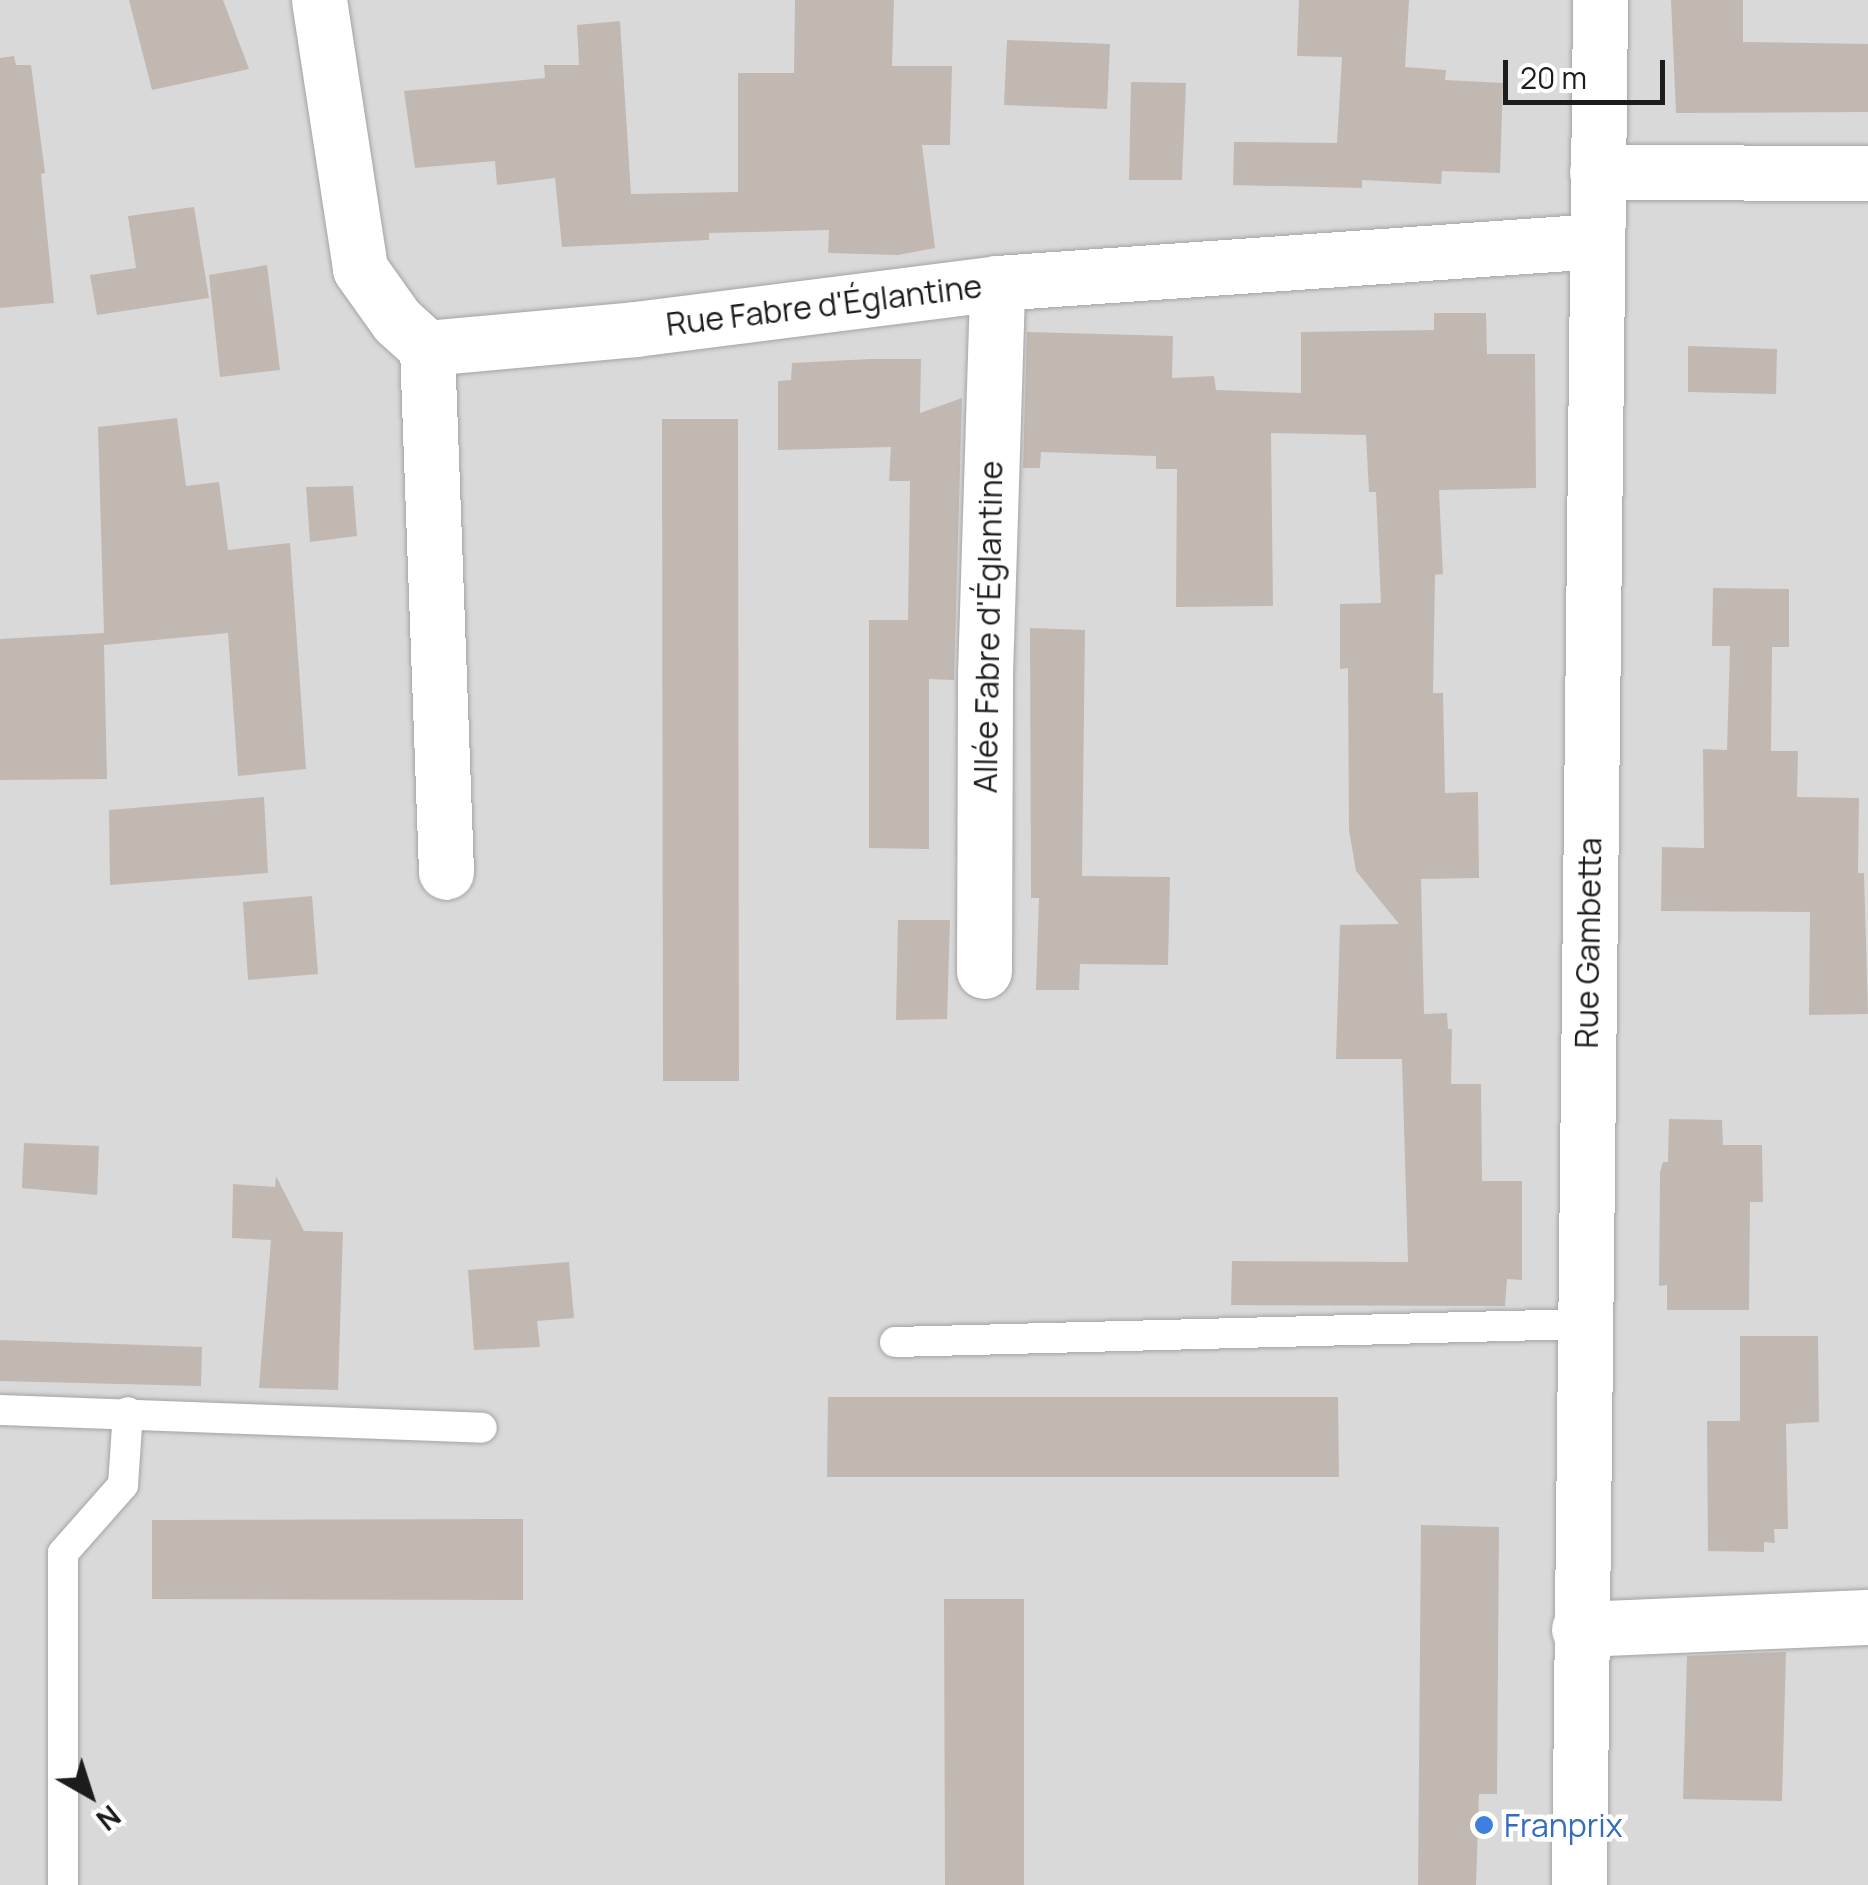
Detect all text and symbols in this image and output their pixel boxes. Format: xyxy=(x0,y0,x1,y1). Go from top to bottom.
scale bar xyxy=(1508,40,1670,102)
text: 20 m xyxy=(1520,57,1587,98)
street label: Rue Fabre d'Églantine xyxy=(664,267,984,343)
street label: Allée Fabre d'Églantine xyxy=(966,460,1010,794)
street label: Rue Gambetta xyxy=(1567,837,1609,1049)
north arrow xyxy=(40,1745,140,1845)
text: N xyxy=(89,1797,129,1839)
place label: Franprix xyxy=(1504,1806,1623,1844)
marker: Franprix xyxy=(1473,1814,1495,1836)

